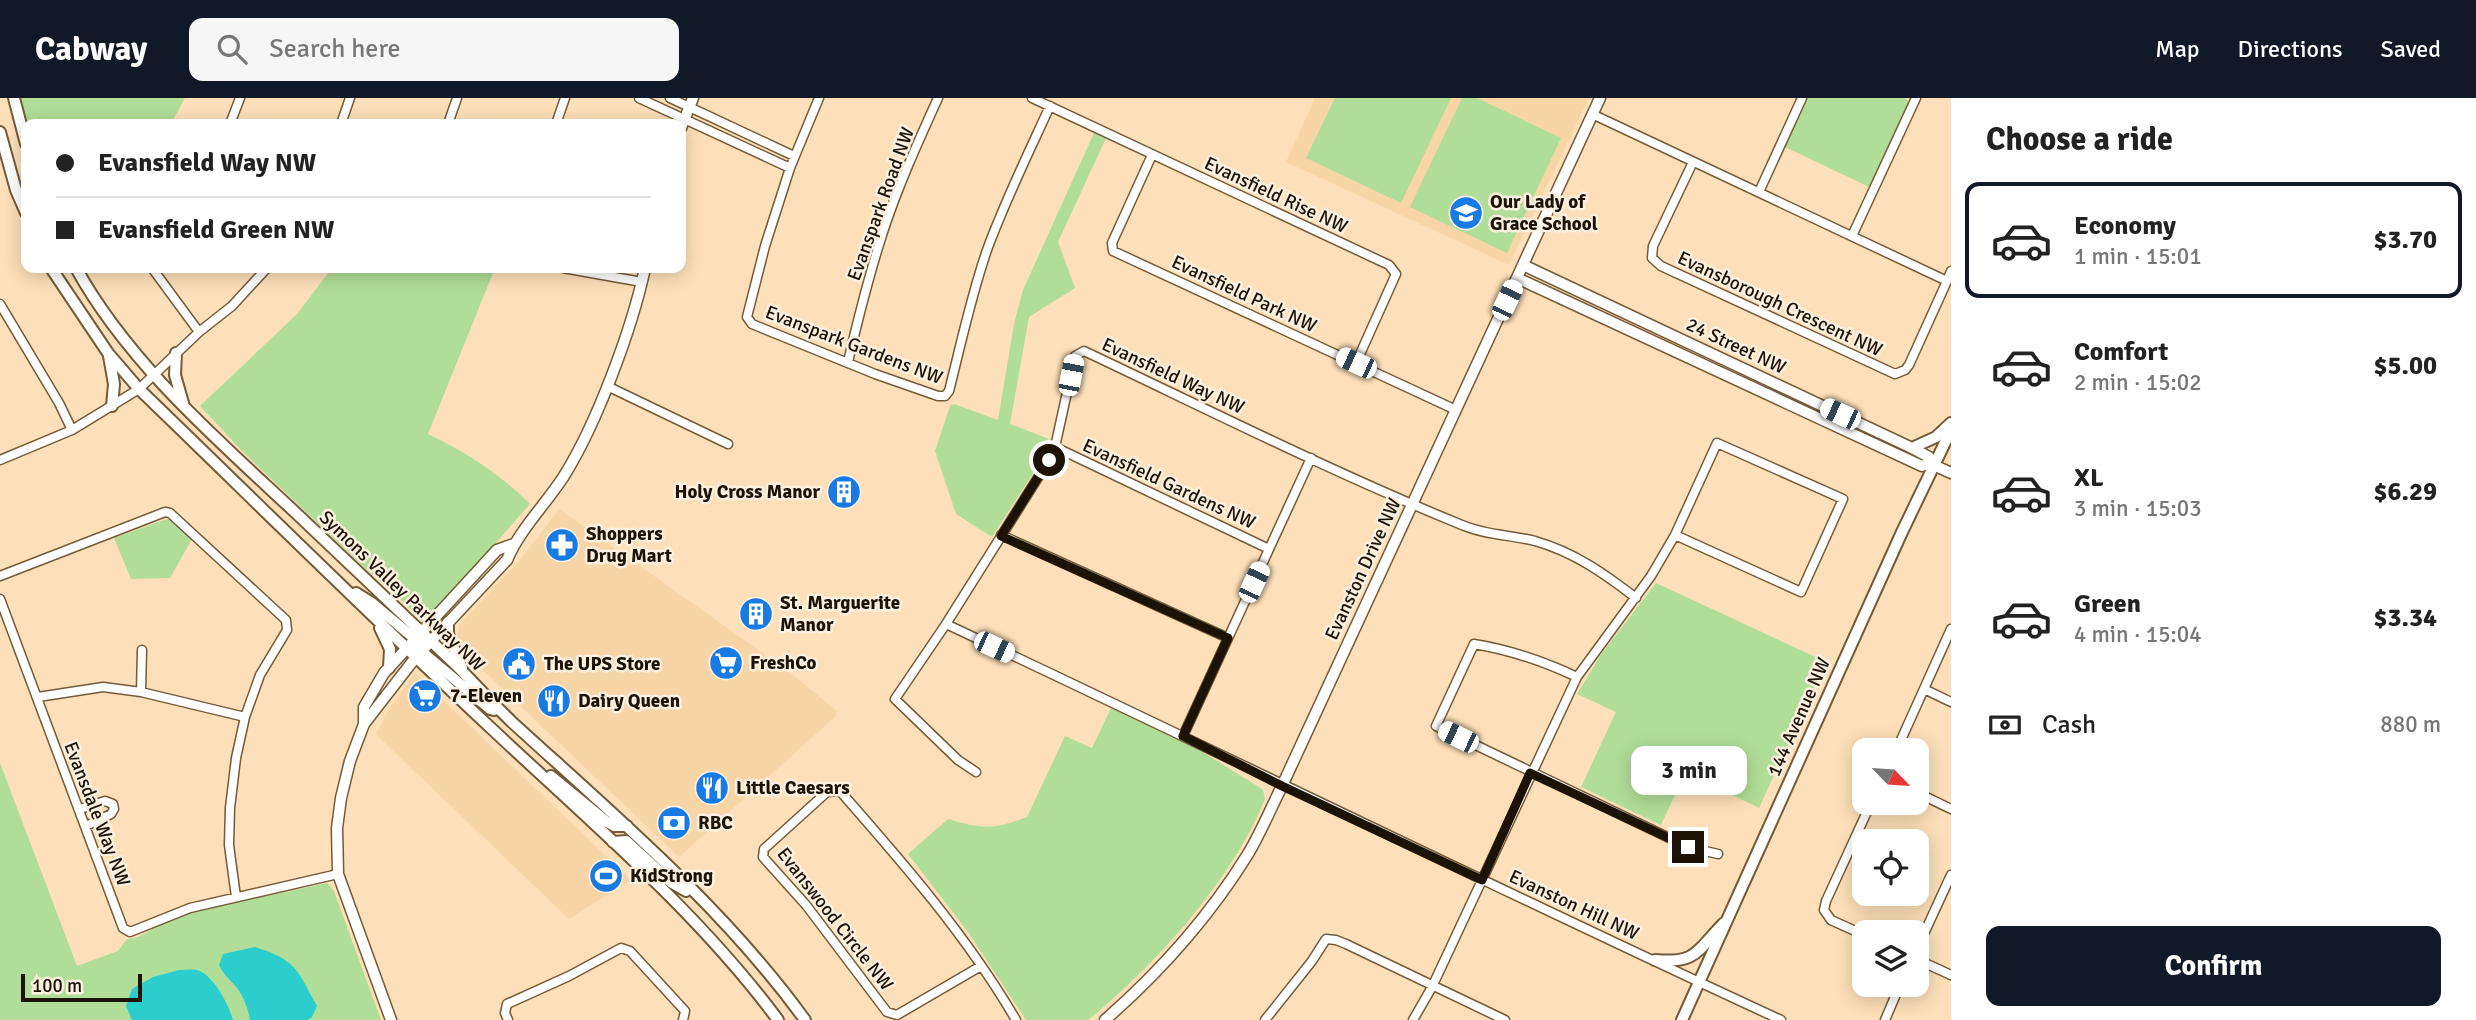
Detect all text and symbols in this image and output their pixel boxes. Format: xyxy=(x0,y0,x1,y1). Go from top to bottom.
search box xyxy=(189,18,679,81)
text: Cabway xyxy=(35,29,147,70)
icon: search xyxy=(213,30,251,68)
text: Search here xyxy=(269,33,400,65)
text: Map xyxy=(2155,34,2200,64)
text: Directions xyxy=(2238,34,2343,64)
text: Saved xyxy=(2381,34,2441,64)
text: Choose a ride xyxy=(1986,120,2173,159)
street label: Evanspark Road NW xyxy=(842,124,920,284)
text: Evansfield Way NW xyxy=(98,147,316,179)
street label: Evansfield Rise NW xyxy=(1201,151,1351,239)
place label: Our Lady of Grace School xyxy=(1490,190,1598,236)
school or university icon: Our Lady of Grace School xyxy=(1447,194,1485,232)
icon: car xyxy=(1990,209,2053,272)
text: Economy xyxy=(2074,210,2176,242)
text: Evansfield Green NW xyxy=(98,214,335,246)
text: $3.70 xyxy=(2373,224,2437,256)
text: 1 min · 15:01 xyxy=(2074,242,2202,271)
street label: Evansborough Crescent NW xyxy=(1674,246,1886,362)
street label: Evansfield Park NW xyxy=(1168,250,1320,338)
car xyxy=(1489,277,1526,323)
street label: Evanspark Gardens NW xyxy=(762,300,946,390)
street label: 24 Street NW xyxy=(1682,312,1790,380)
street label: Evansfield Way NW xyxy=(1098,332,1248,420)
icon: car xyxy=(1990,335,2053,398)
text: Comfort xyxy=(2074,336,2168,368)
car xyxy=(1333,345,1380,381)
text: $5.00 xyxy=(2373,350,2437,382)
car xyxy=(1057,352,1086,398)
text: 2 min · 15:02 xyxy=(2074,368,2202,397)
car xyxy=(1817,396,1864,432)
street label: Evansfield Gardens NW xyxy=(1079,433,1259,535)
route start xyxy=(1033,444,1065,476)
icon: car xyxy=(1990,461,2053,524)
text: XL xyxy=(2074,462,2104,494)
building icon: Holy Cross Manor xyxy=(825,473,863,511)
text: $6.29 xyxy=(2373,476,2437,508)
place label: Holy Cross Manor xyxy=(674,480,820,504)
street label: Evanston Drive NW xyxy=(1320,494,1406,644)
text: 3 min · 15:03 xyxy=(2074,494,2202,523)
street label: Symons Valley Parkway NW xyxy=(314,505,490,677)
place label: Shoppers Drug Mart xyxy=(586,522,672,568)
pharmacy icon: Shoppers Drug Mart xyxy=(543,526,581,564)
car xyxy=(1236,559,1273,605)
icon: car xyxy=(1990,587,2053,650)
text: Green xyxy=(2074,588,2141,620)
place label: St. Marguerite Manor xyxy=(780,591,900,637)
building icon: St. Marguerite Manor xyxy=(737,595,775,633)
text: $3.34 xyxy=(2373,602,2437,634)
text: 4 min · 15:04 xyxy=(2074,620,2202,649)
car xyxy=(971,629,1018,665)
supermarket icon: FreshCo xyxy=(707,644,745,682)
public building icon: The UPS Store xyxy=(500,645,538,683)
place label: FreshCo xyxy=(750,651,817,675)
place label: The UPS Store xyxy=(544,652,661,676)
street label: 144 Avenue NW xyxy=(1762,654,1836,780)
supermarket icon: 7-Eleven xyxy=(406,677,444,715)
restaurant icon: Dairy Queen xyxy=(535,682,573,720)
place label: 7-Eleven xyxy=(450,684,522,708)
place label: Dairy Queen xyxy=(578,689,680,713)
icon: cash xyxy=(1986,706,2024,744)
text: Cash xyxy=(2042,709,2096,741)
text: 880 m xyxy=(2380,710,2441,739)
car xyxy=(1435,718,1482,756)
street label: Evansdale Way NW xyxy=(58,738,136,890)
north arrow xyxy=(1852,738,1928,816)
map controls xyxy=(1852,738,1929,997)
callout: 3 min xyxy=(1630,746,1746,794)
text: 3 min xyxy=(1661,756,1717,785)
restaurant icon: Little Caesars xyxy=(693,769,731,807)
place label: Little Caesars xyxy=(736,776,850,800)
bank icon: RBC xyxy=(655,804,693,842)
place label: RBC xyxy=(698,811,733,835)
button: locate xyxy=(1852,829,1929,906)
route end xyxy=(1672,831,1704,863)
street label: Evanswood Circle NW xyxy=(772,843,898,995)
sports icon: KidStrong xyxy=(587,857,625,895)
place label: KidStrong xyxy=(630,864,713,888)
street label: Evanston Hill NW xyxy=(1505,864,1643,946)
button: layers xyxy=(1852,920,1929,997)
button: Confirm xyxy=(1986,926,2441,1006)
scale bar xyxy=(21,971,142,1003)
text: 100 m xyxy=(32,974,82,998)

